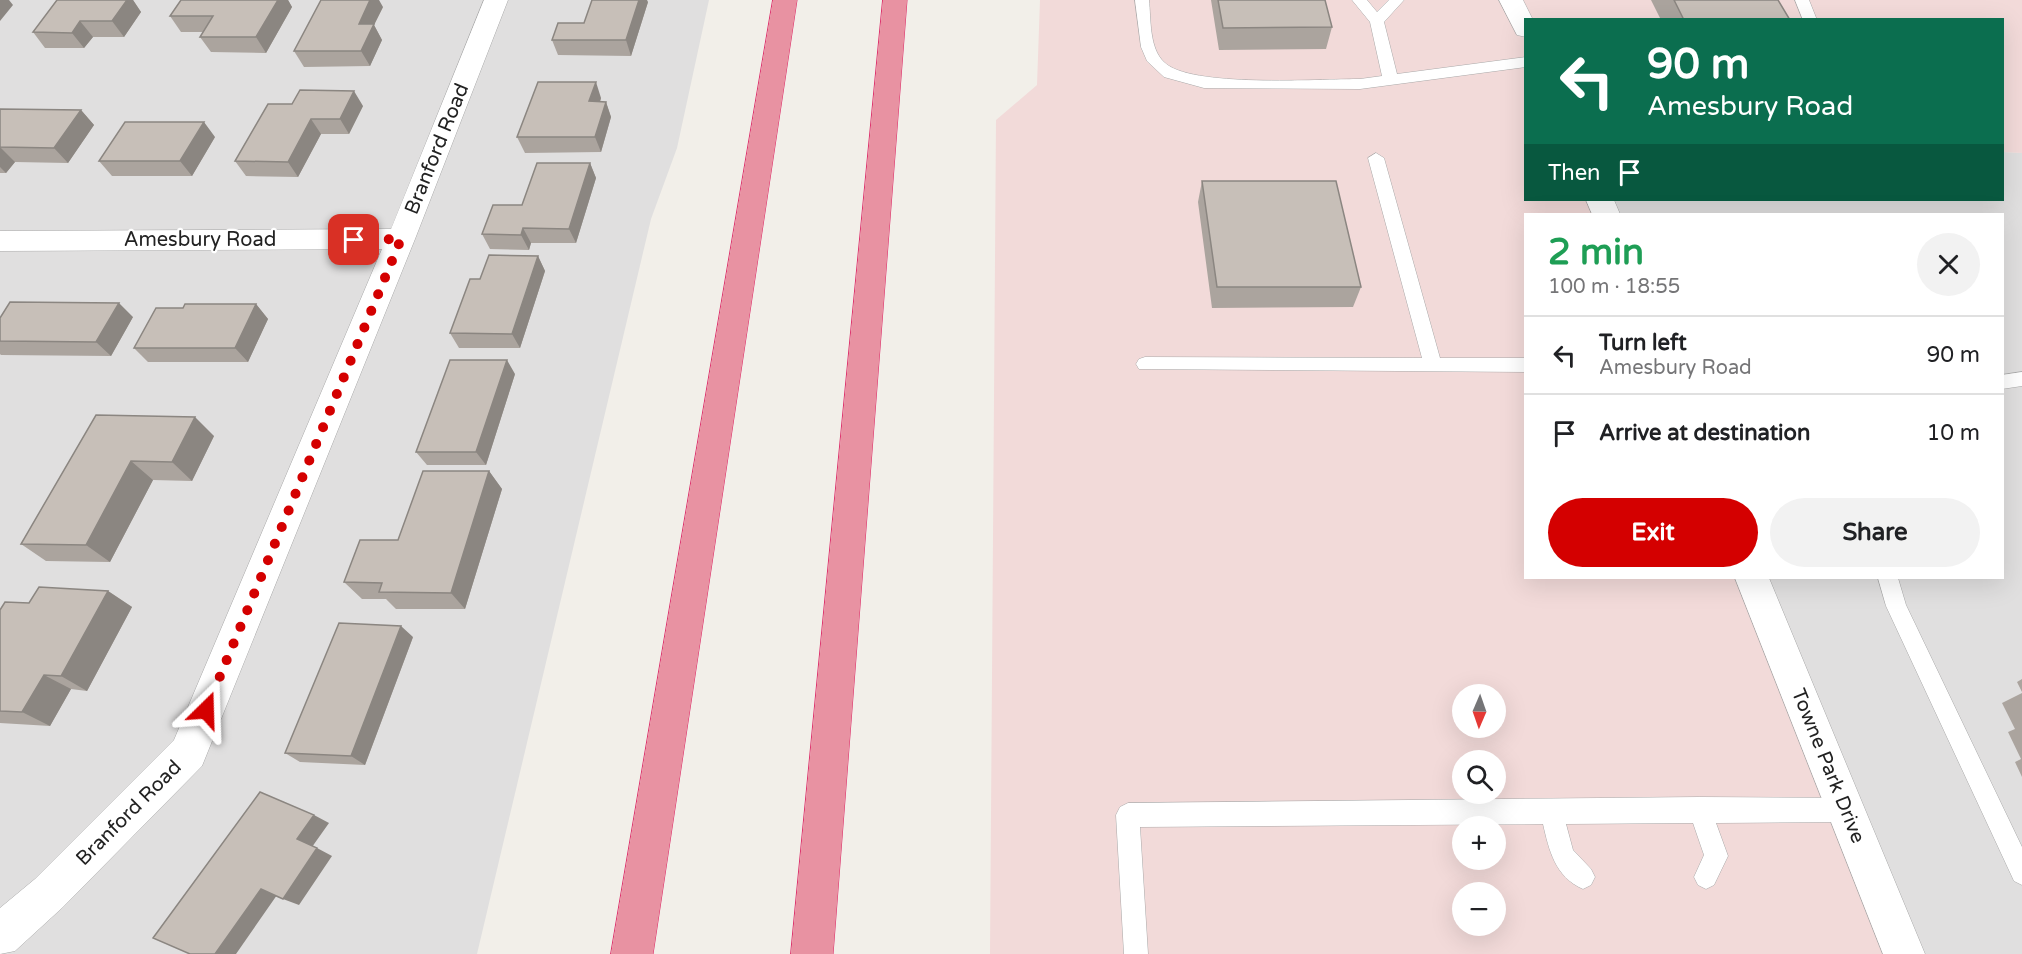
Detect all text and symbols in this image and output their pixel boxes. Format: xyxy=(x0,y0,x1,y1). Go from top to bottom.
text: 90 m xyxy=(1647,39,1749,90)
icon: left xyxy=(1548,42,1626,120)
street label: Branford Road xyxy=(400,80,474,218)
text: Amesbury Road xyxy=(1647,90,1853,123)
icon: arrive xyxy=(1613,156,1646,189)
text: Then xyxy=(1548,160,1601,186)
pin xyxy=(328,214,379,265)
icon: arrive xyxy=(337,223,370,256)
street label: Amesbury Road xyxy=(124,228,276,252)
text: 2 min xyxy=(1548,231,1644,274)
button: close xyxy=(1917,233,1980,296)
text: 100 m · 18:55 xyxy=(1548,275,1680,299)
text: Turn left xyxy=(1599,330,1687,356)
icon: left xyxy=(1548,339,1581,372)
text: 90 m xyxy=(1926,342,1980,368)
text: Amesbury Road xyxy=(1599,356,1752,380)
icon: arrive xyxy=(1548,417,1581,450)
text: Arrive at destination xyxy=(1599,420,1810,446)
text: 10 m xyxy=(1926,420,1980,446)
button: Exit xyxy=(1548,498,1758,567)
button: Share xyxy=(1770,498,1980,567)
position arrow xyxy=(174,678,238,742)
north arrow xyxy=(1452,684,1506,738)
map controls xyxy=(1452,684,1506,936)
street label: Towne Park Drive xyxy=(1786,685,1870,847)
button: search xyxy=(1452,750,1506,804)
street label: Branford Road xyxy=(71,755,187,871)
button: + xyxy=(1452,816,1506,870)
button: − xyxy=(1452,882,1506,936)

